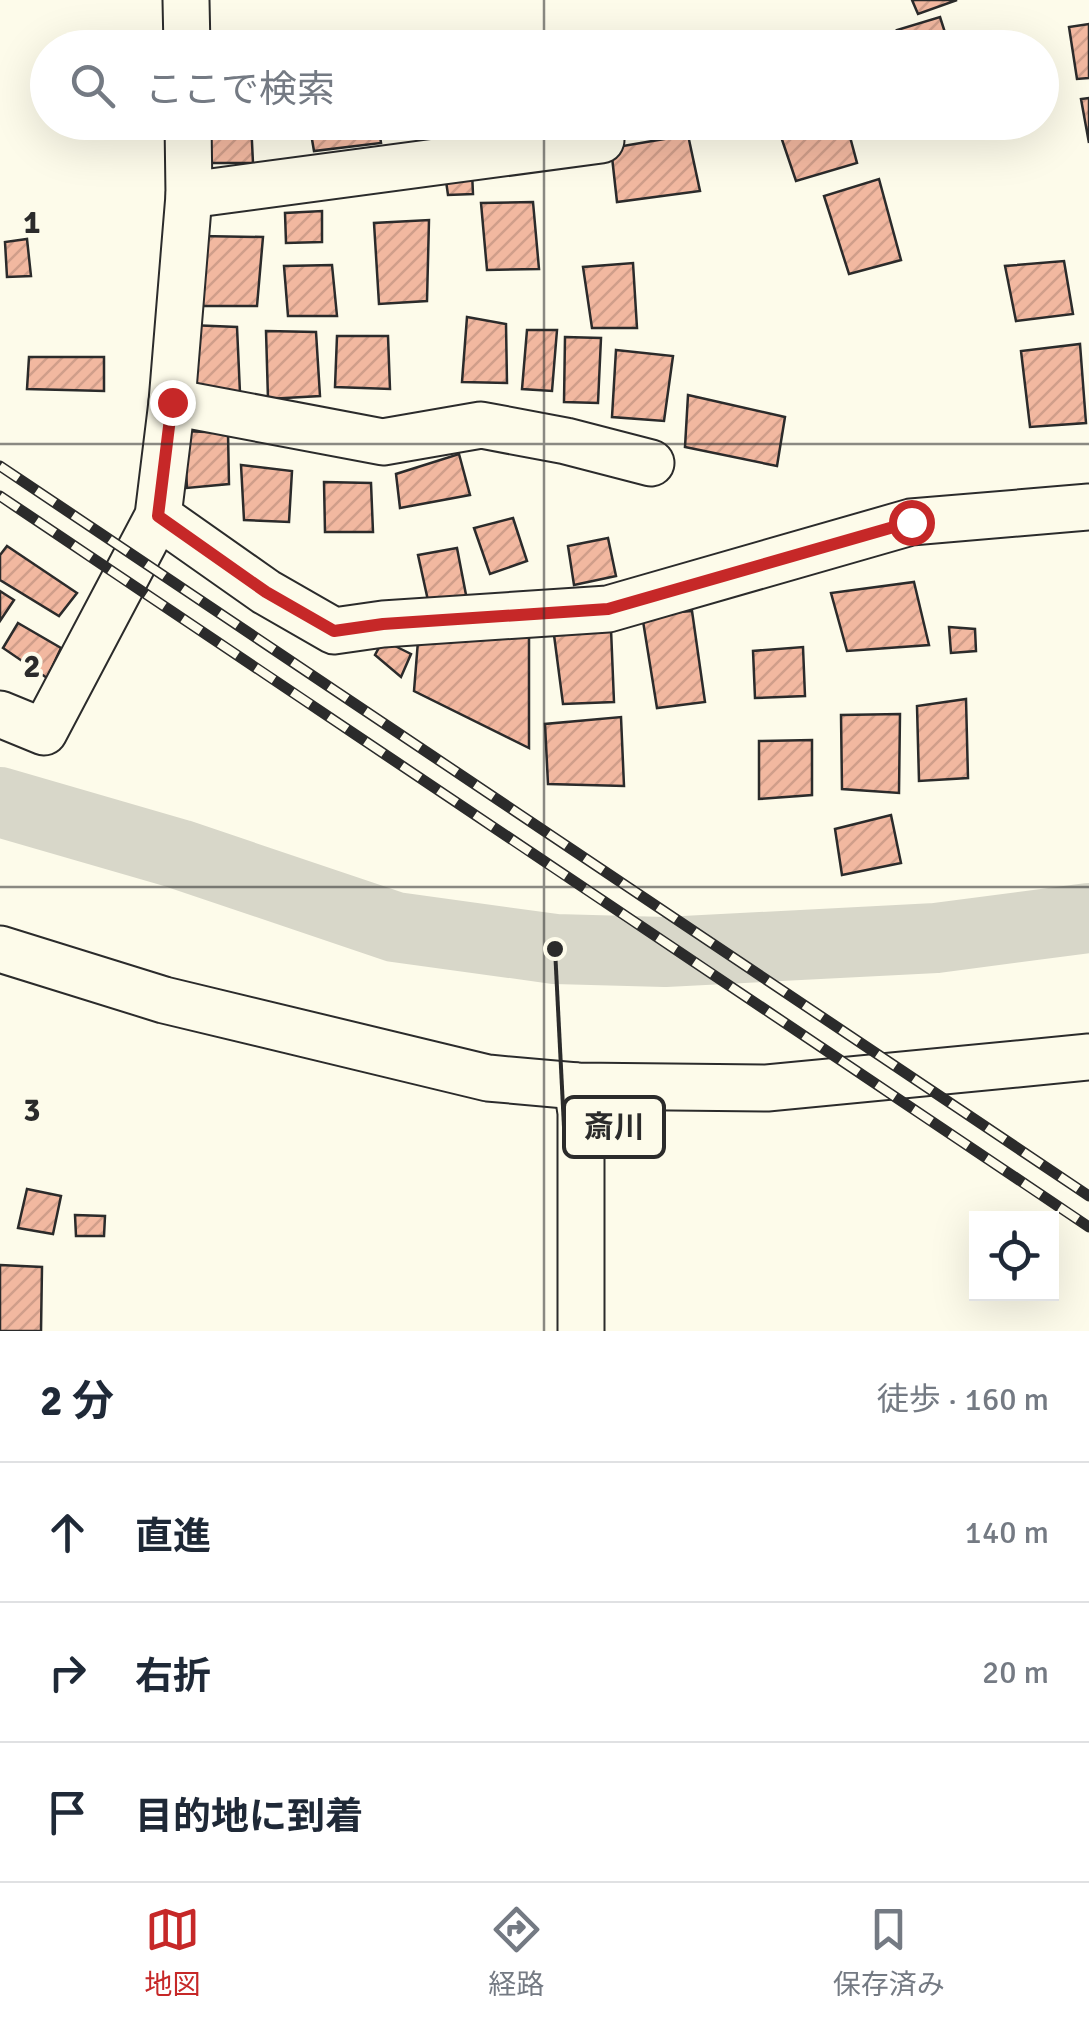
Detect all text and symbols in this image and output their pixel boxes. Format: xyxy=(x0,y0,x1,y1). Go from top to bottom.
search box xyxy=(30,30,1059,140)
icon: search xyxy=(65,58,120,113)
text: ここで検索 xyxy=(145,66,335,113)
text: 1 xyxy=(23,203,41,242)
route end xyxy=(150,380,196,426)
route start xyxy=(889,500,935,546)
text: 2 xyxy=(23,647,41,686)
text: 3 xyxy=(23,1091,41,1130)
callout: 斎川 xyxy=(564,1097,664,1157)
text: 斎川 xyxy=(584,1109,644,1146)
map controls xyxy=(969,1211,1059,1301)
button: locate xyxy=(969,1211,1059,1301)
text: 2 分 xyxy=(40,1376,114,1427)
text: 徒歩 · 160 m xyxy=(877,1380,1049,1419)
icon: ahead xyxy=(40,1505,95,1560)
text: 直進 xyxy=(135,1513,211,1560)
text: 140 m xyxy=(965,1513,1049,1552)
icon: right xyxy=(40,1645,95,1700)
text: 右折 xyxy=(135,1653,211,1700)
text: 20 m xyxy=(982,1653,1049,1692)
icon: arrive xyxy=(40,1785,95,1840)
text: 目的地に到着 xyxy=(135,1793,363,1840)
tab: 地図 xyxy=(144,1902,200,2002)
tab: 経路 xyxy=(488,1902,545,2002)
tab: 保存済み xyxy=(833,1902,945,2002)

